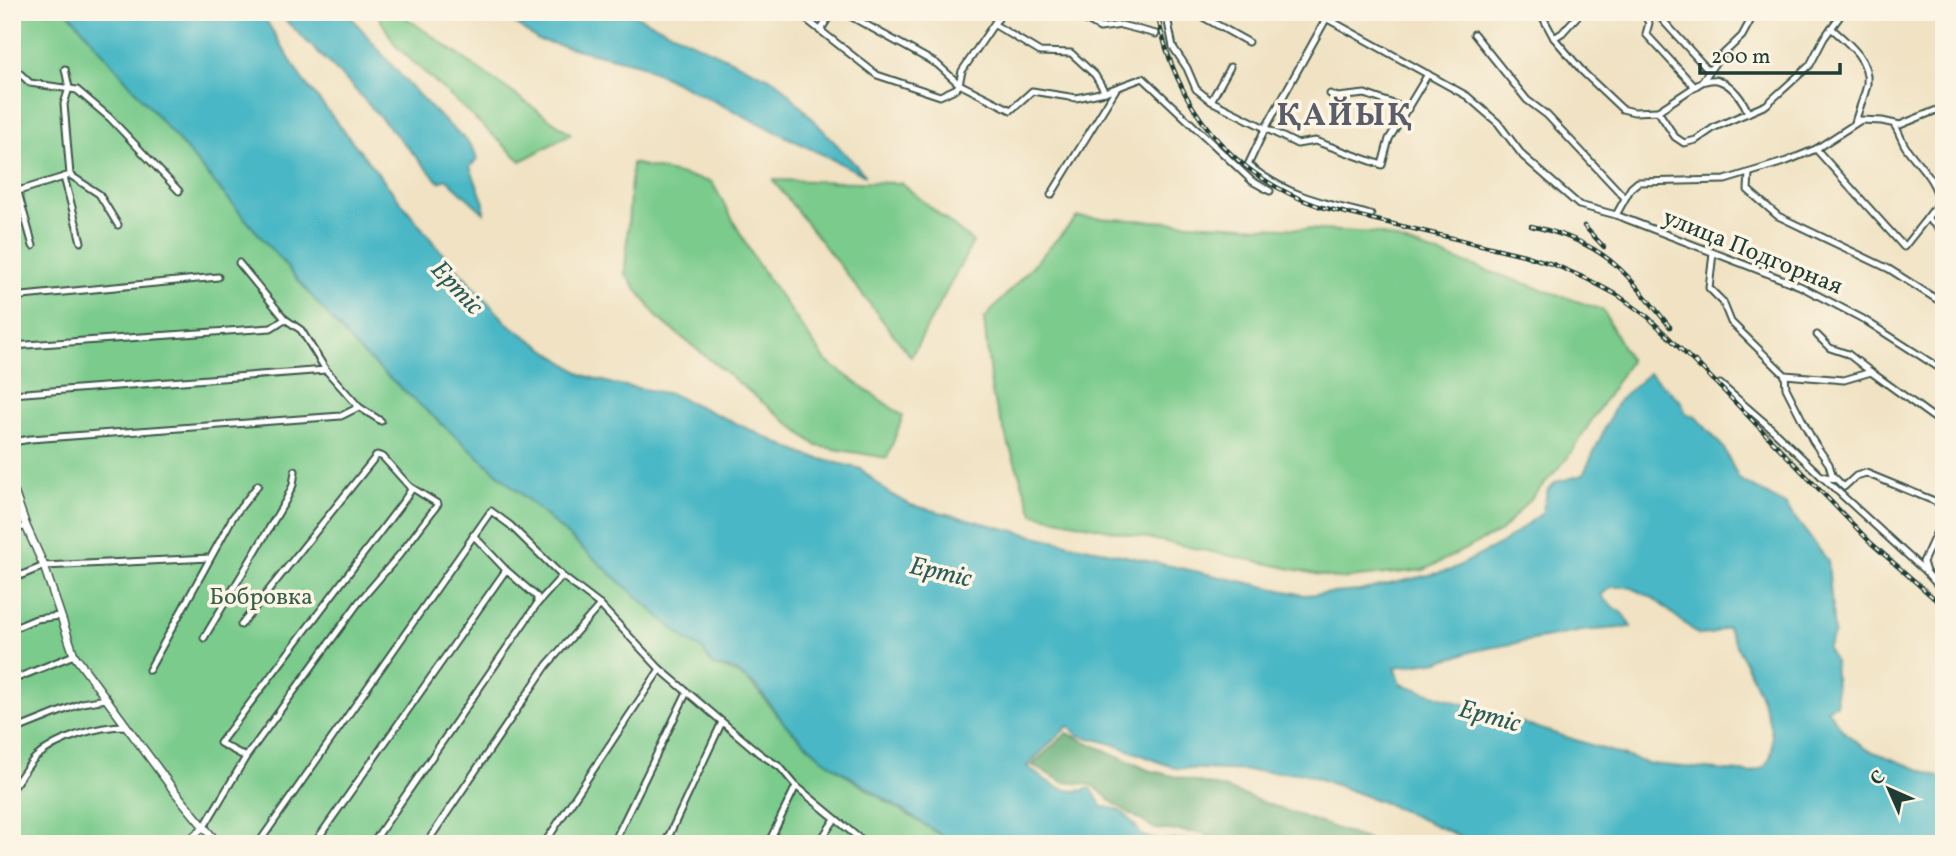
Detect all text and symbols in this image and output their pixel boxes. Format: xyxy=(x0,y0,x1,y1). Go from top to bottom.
scale bar xyxy=(1700,32,1840,76)
text: 200 m xyxy=(1711,43,1771,72)
district label: ҚАЙЫҚ xyxy=(1276,95,1414,139)
street label: улица Подгорная xyxy=(1657,201,1847,305)
water label: Ертіс xyxy=(422,253,492,324)
water label: Ертіс xyxy=(906,548,976,598)
park label: Бобровка xyxy=(209,581,313,615)
water label: Ертіс xyxy=(1454,691,1525,743)
north arrow xyxy=(1854,754,1924,824)
text: С xyxy=(1865,765,1892,792)

